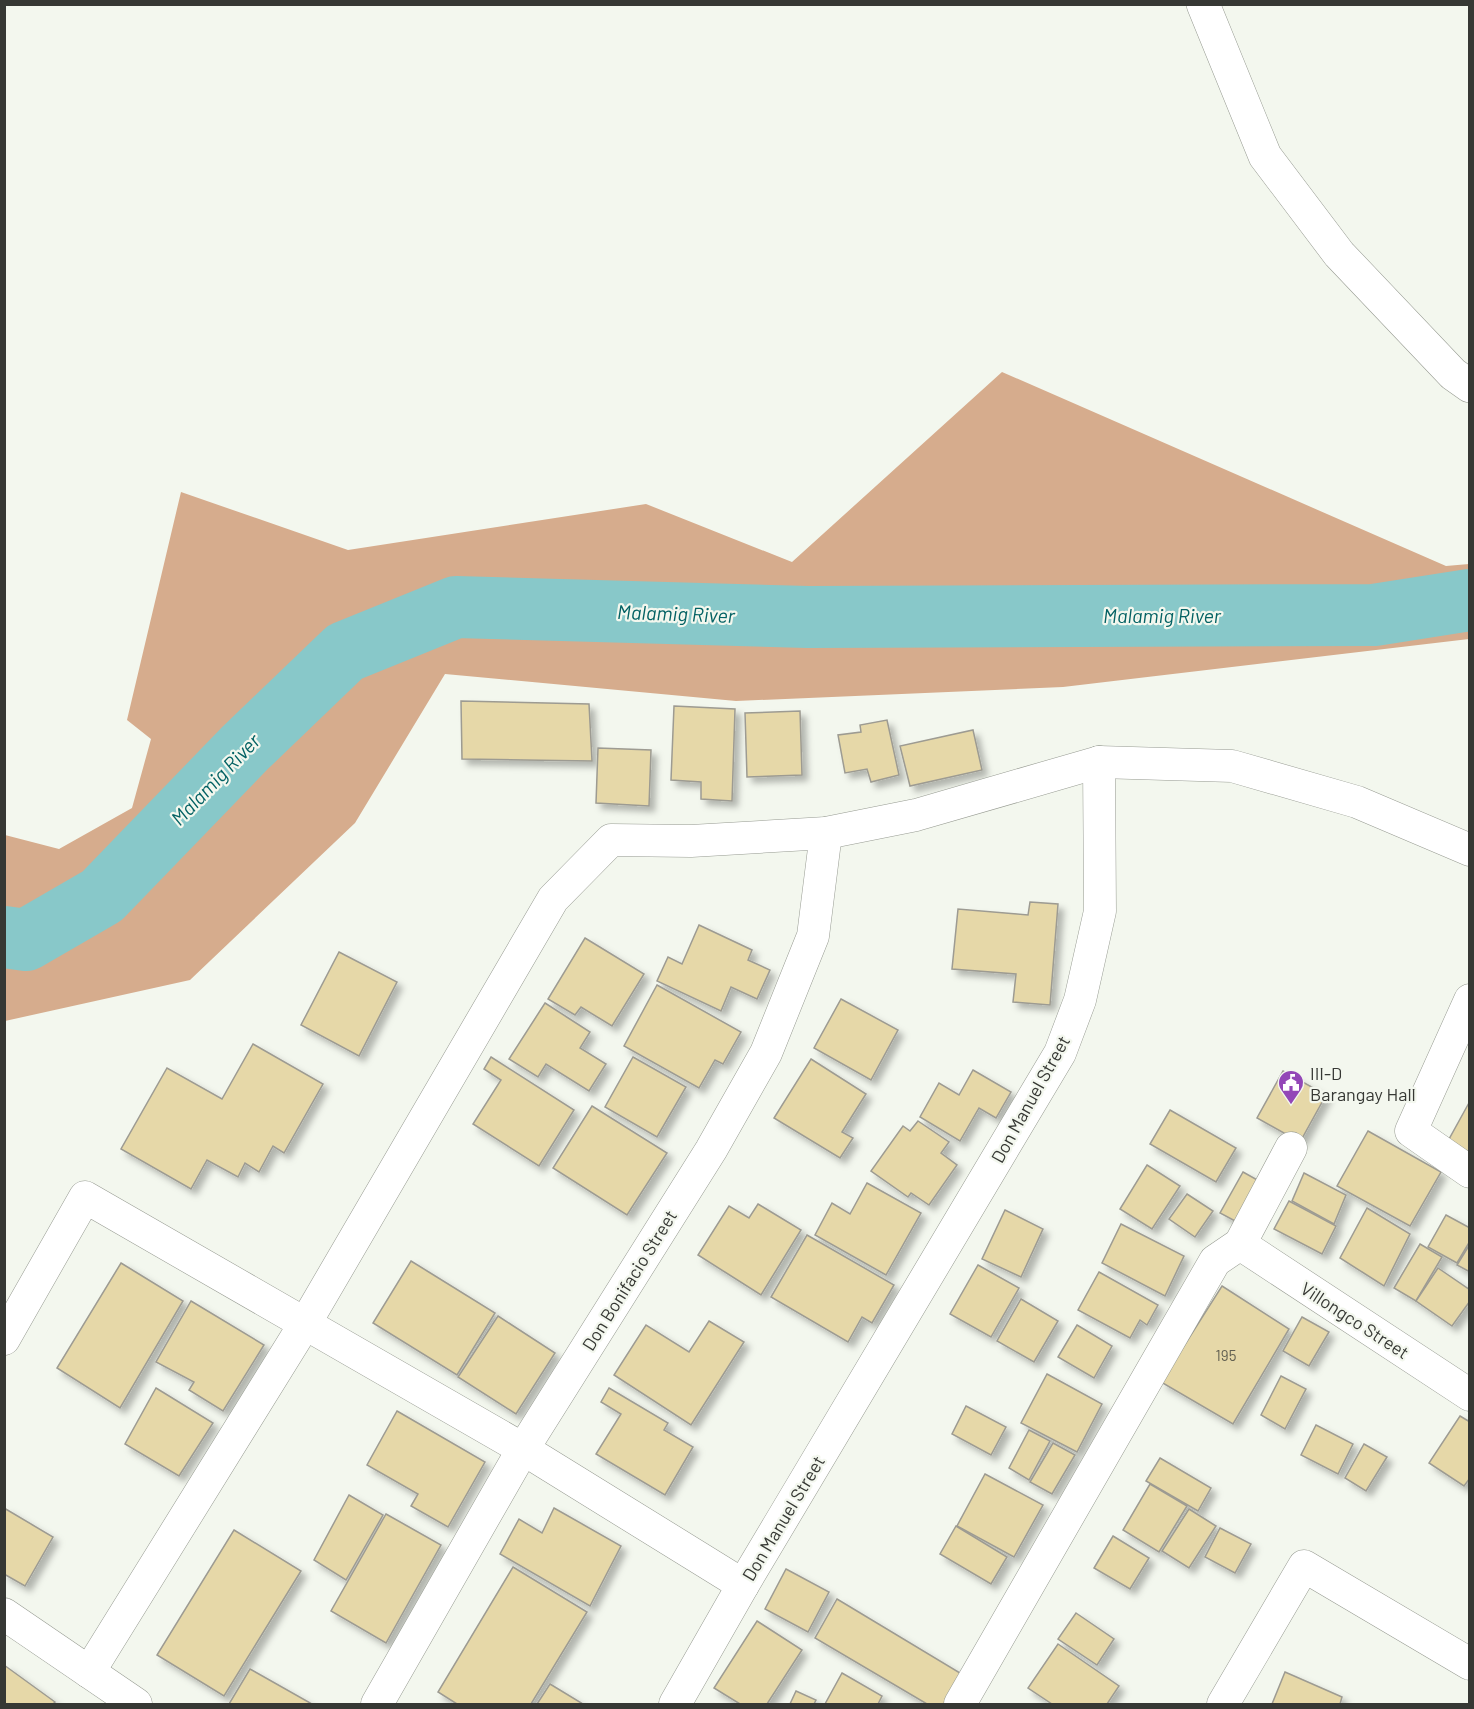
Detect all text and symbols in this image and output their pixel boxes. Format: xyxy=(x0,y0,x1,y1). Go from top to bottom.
water label: Malamig River xyxy=(617,599,736,627)
water label: Malamig River xyxy=(1103,603,1222,627)
water label: Malamig River xyxy=(165,728,265,830)
street label: Don Manuel Street xyxy=(986,1032,1074,1166)
place label: III-D Barangay Hall xyxy=(1310,1062,1416,1105)
public building icon: III-D Barangay Hall xyxy=(1276,1068,1306,1106)
street label: Don Bonifacio Street xyxy=(577,1206,681,1354)
street label: Villongco Street xyxy=(1297,1277,1413,1363)
house number: 195 xyxy=(1216,1346,1236,1364)
street label: Don Manuel Street xyxy=(737,1451,829,1585)

